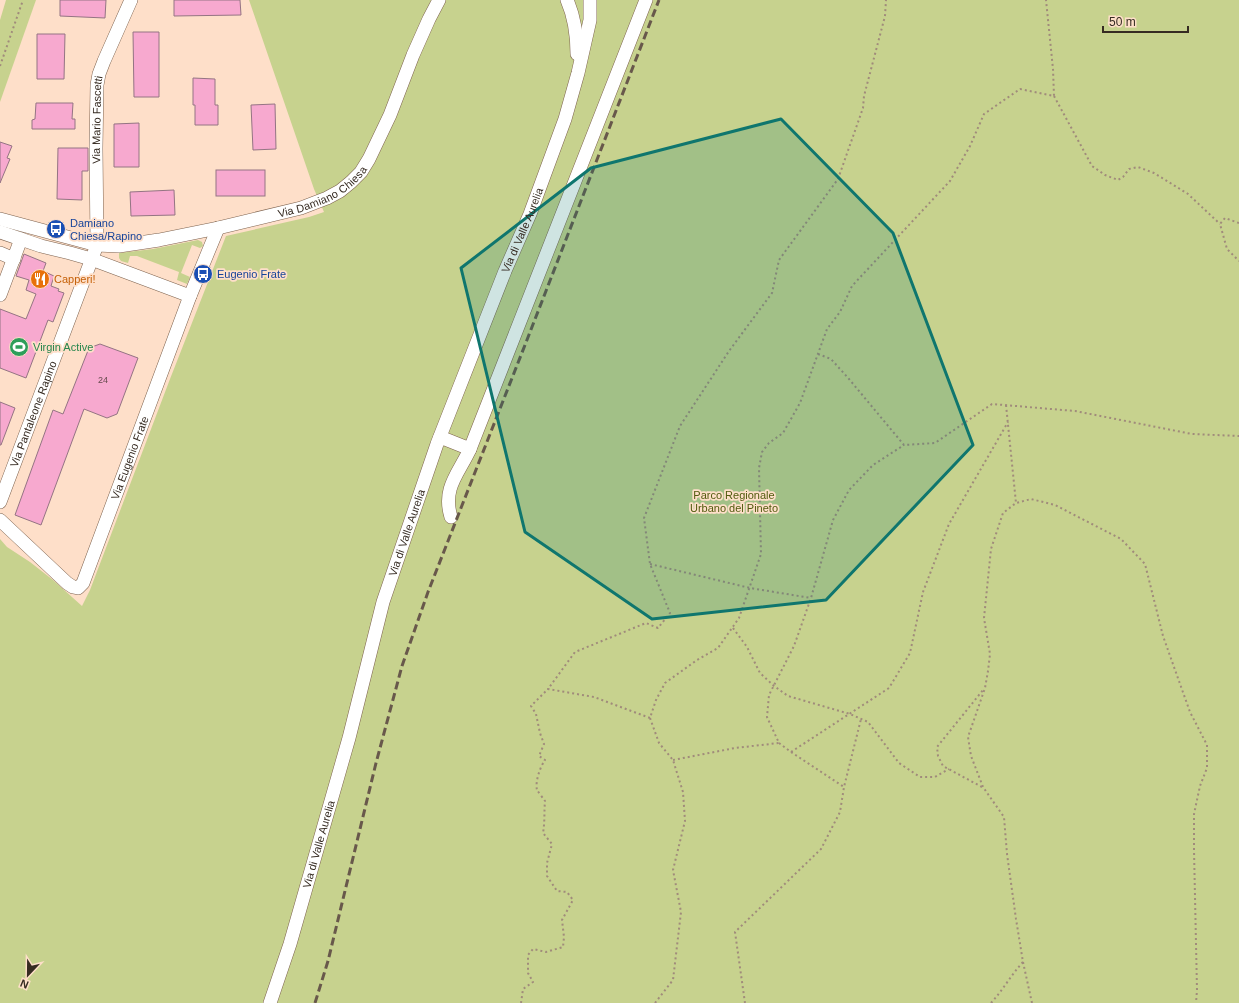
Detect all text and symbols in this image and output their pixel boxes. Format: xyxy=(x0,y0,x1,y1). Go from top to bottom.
scale bar xyxy=(1103,8,1188,34)
text: 50 m xyxy=(1109,15,1136,29)
street label: Via Mario Fascetti xyxy=(90,75,105,164)
street label: Via Damiano Chiesa xyxy=(277,163,370,219)
street label: Via di Valle Aurelia xyxy=(499,185,545,274)
place label: Damiano Chiesa/Rapino xyxy=(70,217,142,242)
bus stop icon: Damiano Chiesa/Rapino xyxy=(45,218,67,240)
bus stop icon: Eugenio Frate xyxy=(192,263,214,285)
restaurant icon: Capperi! xyxy=(29,268,51,290)
place label: Eugenio Frate xyxy=(217,268,286,280)
place label: Capperi! xyxy=(54,273,96,285)
sports icon: Virgin Active xyxy=(8,336,30,358)
place label: Virgin Active xyxy=(33,341,93,353)
street label: Via Pantaleone Rapino xyxy=(8,359,59,469)
house number: 24 xyxy=(98,375,108,385)
street label: Via Eugenio Frate xyxy=(109,414,151,501)
street label: Via di Valle Aurelia xyxy=(386,487,427,578)
park label: Parco Regionale Urbano del Pineto xyxy=(690,489,778,514)
street label: Via di Valle Aurelia xyxy=(300,798,337,890)
north arrow xyxy=(8,955,48,995)
text: N xyxy=(18,977,30,991)

